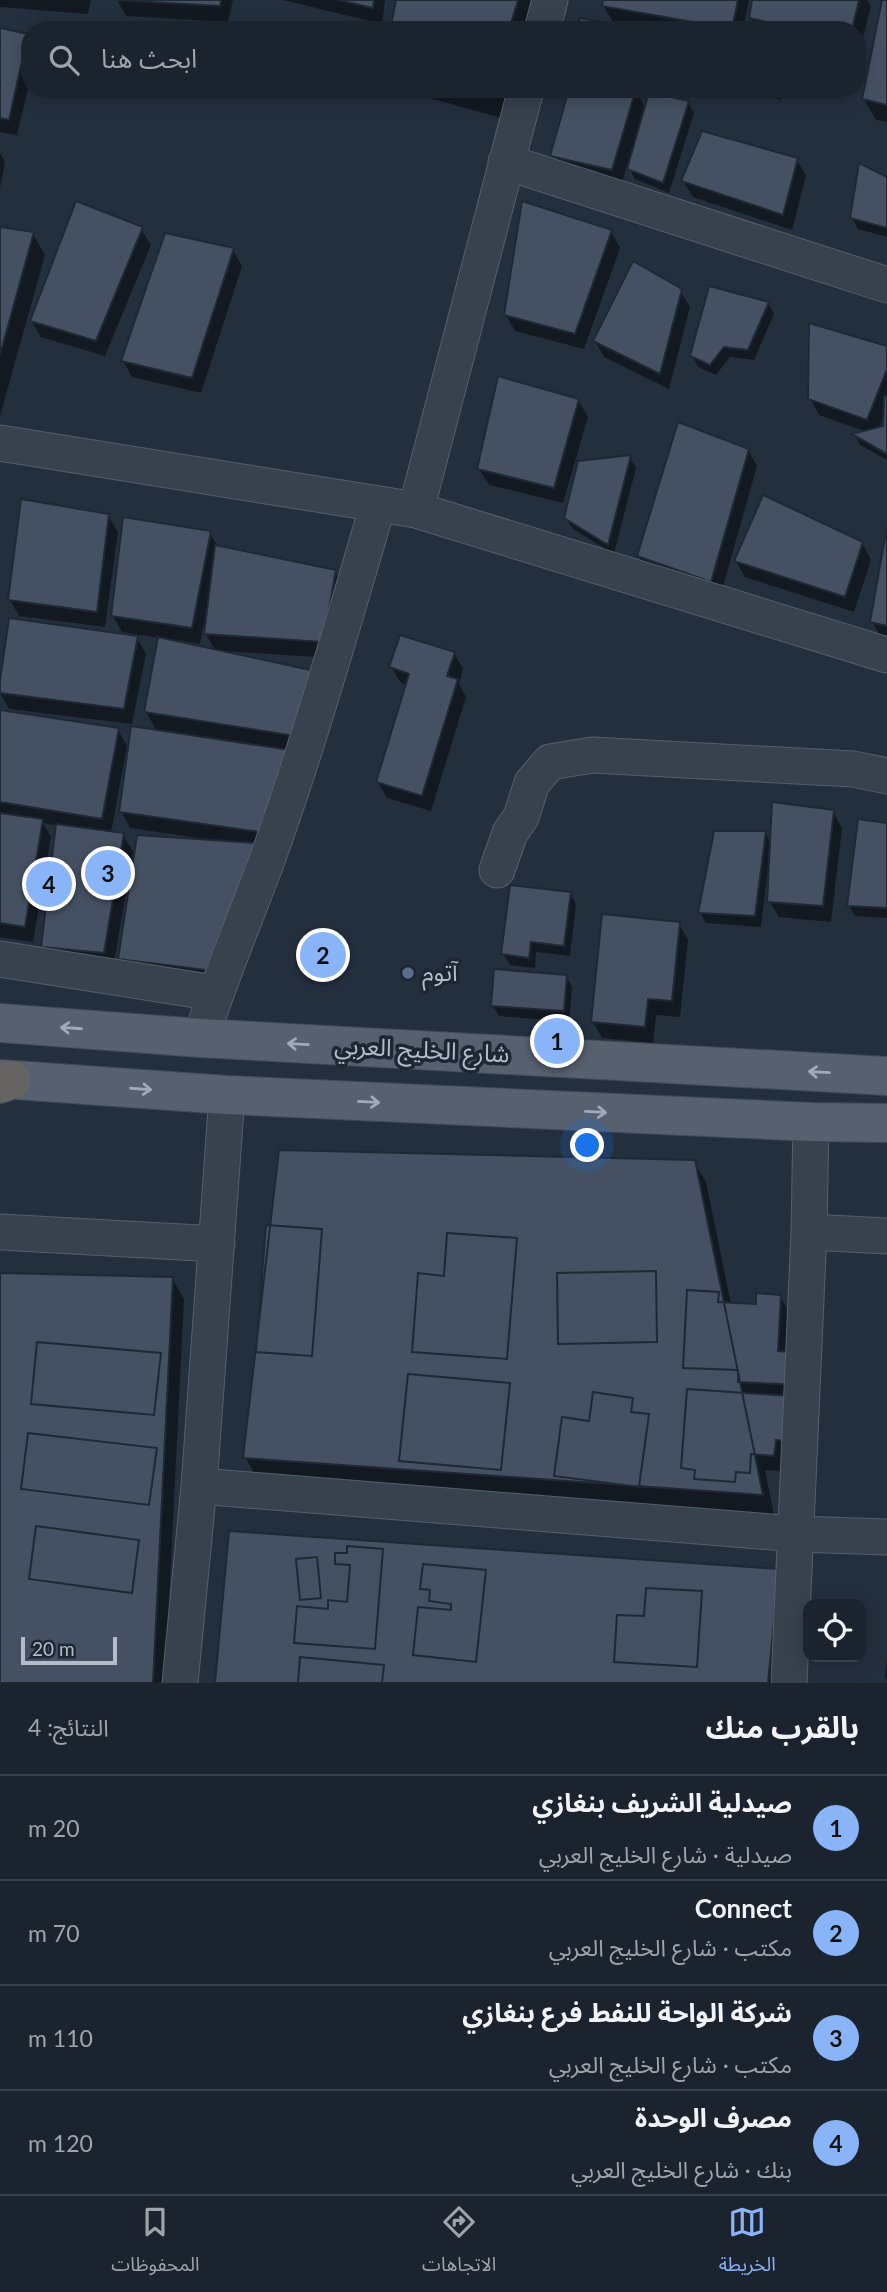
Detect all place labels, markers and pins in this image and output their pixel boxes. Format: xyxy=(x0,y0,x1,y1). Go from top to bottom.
pin: 3 xyxy=(85,847,131,899)
pin: 4 xyxy=(26,858,72,910)
pin: 2 xyxy=(300,929,346,981)
place label: آتوم xyxy=(422,957,459,991)
marker: آتوم xyxy=(400,965,416,981)
pin: 1 xyxy=(534,1015,580,1067)

